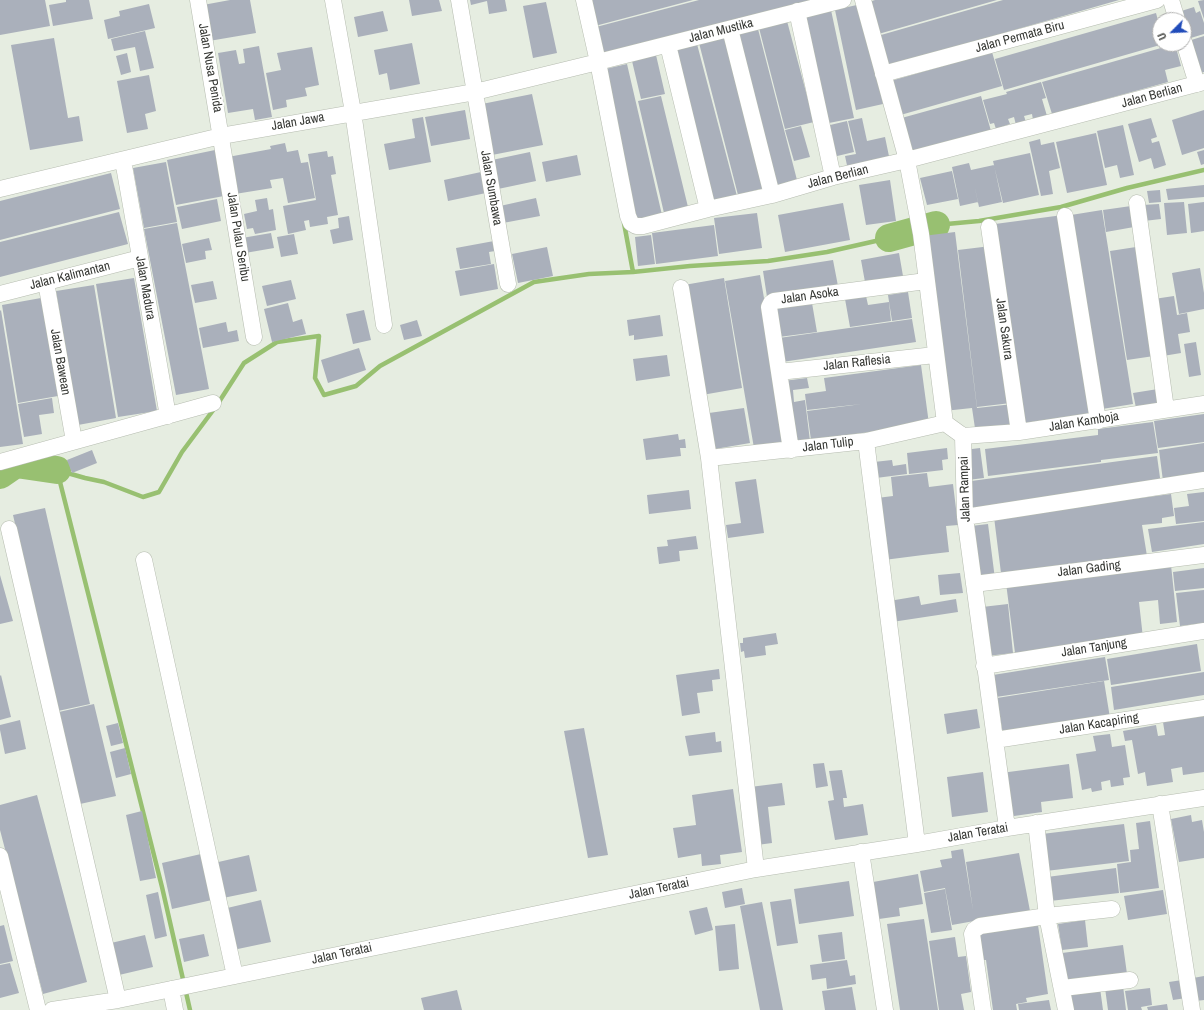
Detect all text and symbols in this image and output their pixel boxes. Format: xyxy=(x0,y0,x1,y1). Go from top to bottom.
north arrow xyxy=(1152,12,1192,52)
street label: Jalan Mustika xyxy=(687,15,755,47)
street label: Jalan Permata Biru xyxy=(974,18,1066,56)
street label: Jalan Nusa Penida xyxy=(194,22,226,114)
text: U xyxy=(1154,31,1170,42)
street label: Jalan Berlian xyxy=(1120,80,1184,112)
street label: Jalan Jawa xyxy=(270,110,326,134)
street label: Jalan Sumbawa xyxy=(477,149,505,227)
street label: Jalan Berlian xyxy=(806,162,870,192)
street label: Jalan Pulau Seribu xyxy=(223,191,253,283)
street label: Jalan Madura xyxy=(132,255,158,321)
street label: Jalan Kalimantan xyxy=(28,258,112,294)
street label: Jalan Asoka xyxy=(780,284,840,308)
street label: Jalan Sakura xyxy=(992,297,1016,361)
street label: Jalan Bawean xyxy=(47,328,73,396)
street label: Jalan Raflesia xyxy=(823,352,891,374)
street label: Jalan Kamboja xyxy=(1048,409,1120,435)
street label: Jalan Tulip xyxy=(802,434,854,456)
street label: Jalan Rampai xyxy=(956,456,974,522)
street label: Jalan Gading xyxy=(1057,557,1121,581)
street label: Jalan Tanjung xyxy=(1060,635,1128,661)
street label: Jalan Kacapiring xyxy=(1058,710,1140,738)
street label: Jalan Teratai xyxy=(947,820,1009,846)
street label: Jalan Teratai xyxy=(628,875,690,903)
street label: Jalan Teratai xyxy=(311,940,373,968)

